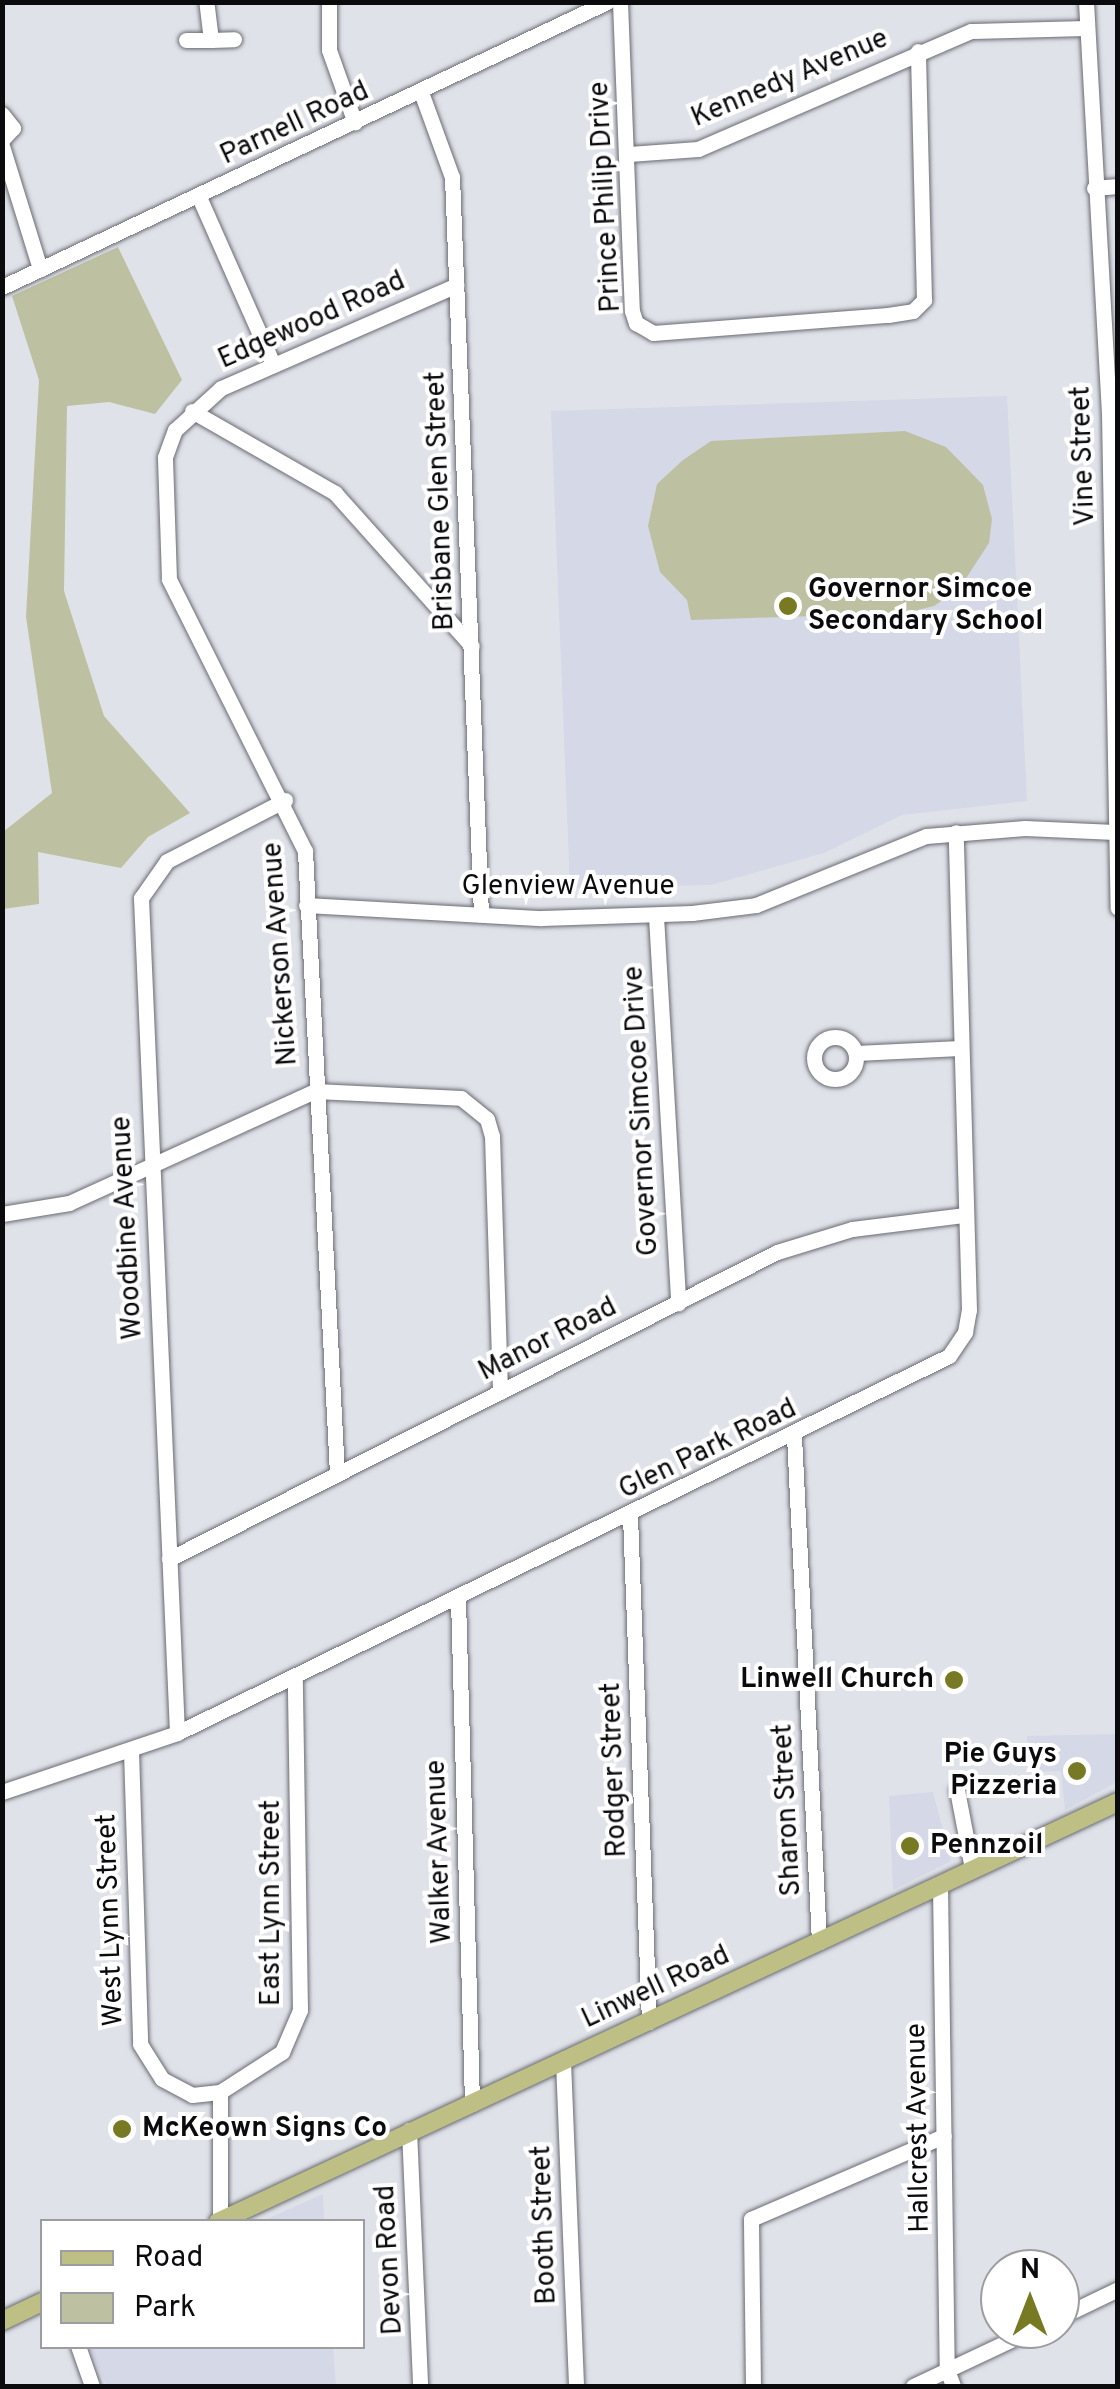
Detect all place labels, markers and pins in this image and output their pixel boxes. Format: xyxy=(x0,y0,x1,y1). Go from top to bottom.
place label: Governor Simcoe Secondary School xyxy=(808,573,1043,639)
marker: Governor Simcoe Secondary School xyxy=(777,595,799,617)
place label: Linwell Church xyxy=(740,1663,934,1697)
marker: Linwell Church xyxy=(943,1669,965,1691)
place label: Pie Guys Pizzeria xyxy=(944,1738,1057,1804)
marker: Pie Guys Pizzeria xyxy=(1066,1760,1088,1782)
place label: Pennzoil xyxy=(930,1829,1043,1863)
marker: Pennzoil xyxy=(899,1835,921,1857)
place label: McKeown Signs Co xyxy=(142,2112,387,2146)
marker: McKeown Signs Co xyxy=(111,2118,133,2140)

